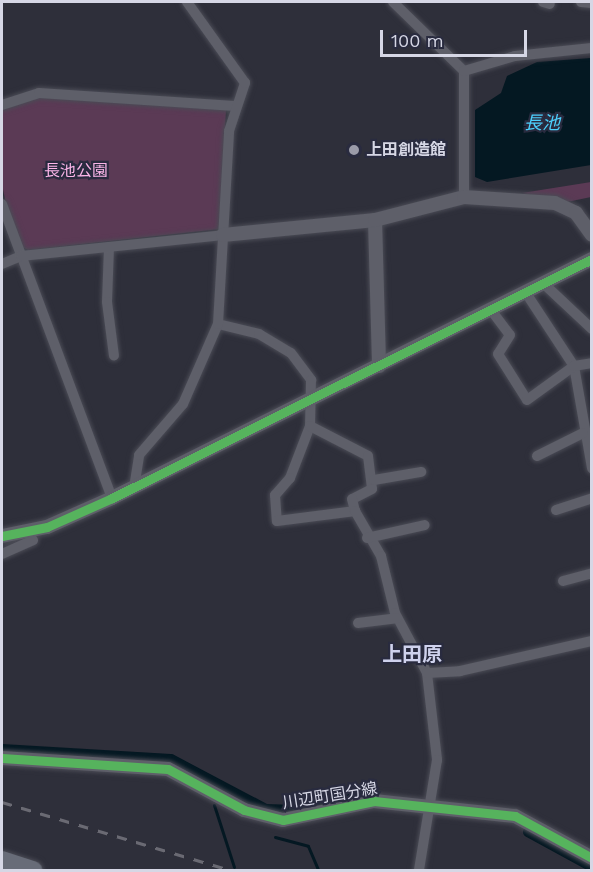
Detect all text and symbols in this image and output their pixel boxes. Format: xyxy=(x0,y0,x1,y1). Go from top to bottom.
scale bar xyxy=(383,18,530,56)
text: 100 m xyxy=(391,30,444,51)
water label: 長池 xyxy=(524,112,560,134)
place label: 上田創造館 xyxy=(366,140,446,160)
marker: 上田創造館 xyxy=(347,143,361,157)
park label: 長池公園 xyxy=(44,161,108,181)
district label: 上田原 xyxy=(382,642,442,666)
street label: 川辺町国分線 xyxy=(281,779,379,813)

